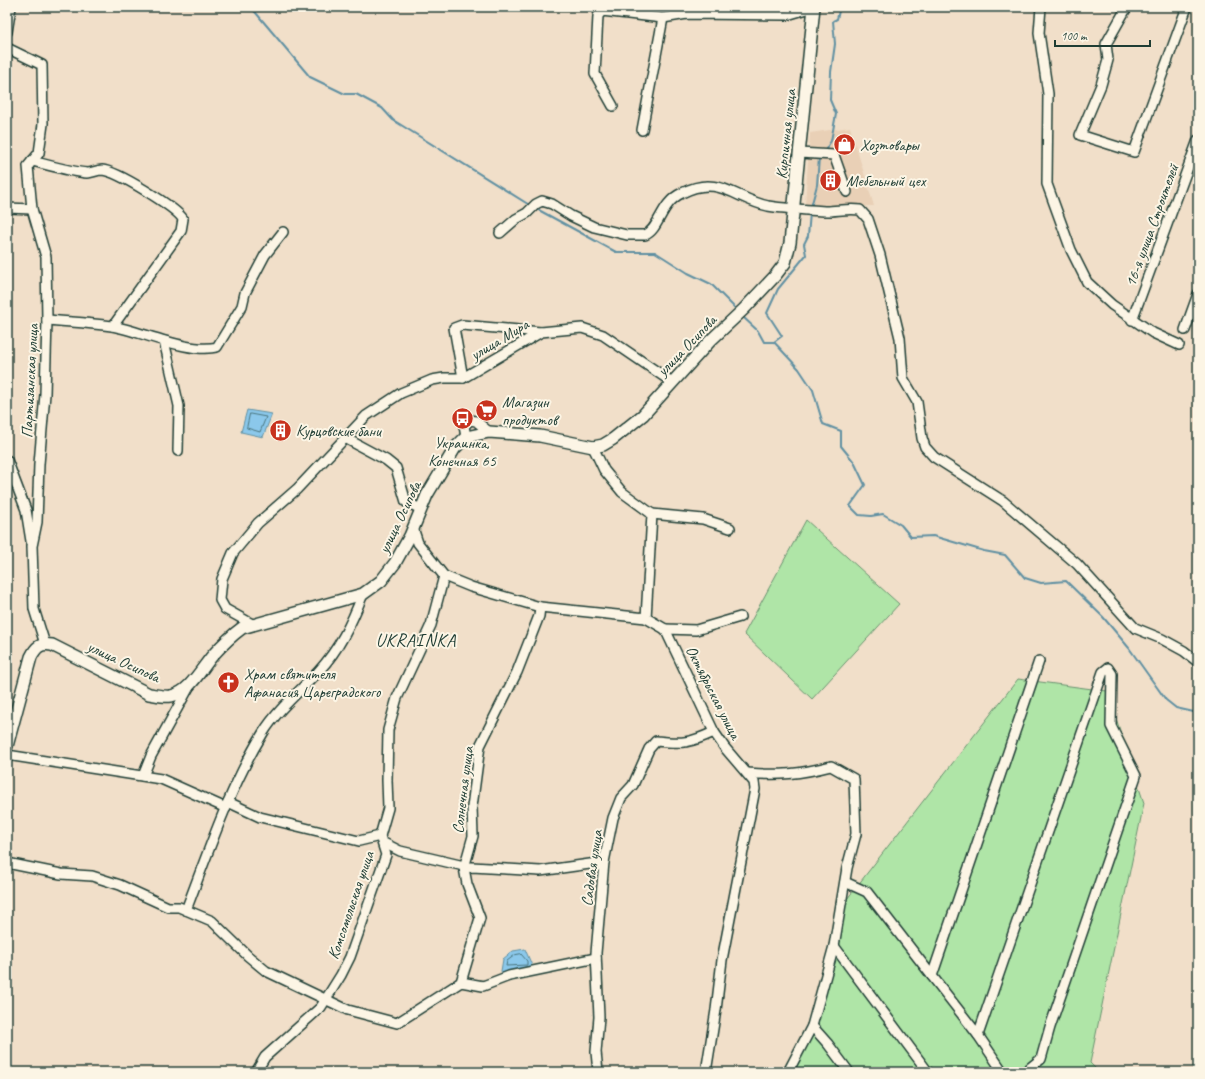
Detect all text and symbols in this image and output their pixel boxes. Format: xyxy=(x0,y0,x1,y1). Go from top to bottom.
scale bar xyxy=(1055,22,1150,48)
text: 100 m xyxy=(1061,28,1088,44)
street label: Кирпичная улица xyxy=(771,87,801,180)
shop icon: Хозтовары xyxy=(831,131,857,157)
place label: Хозтовары xyxy=(860,135,920,155)
street label: 16-я улица Строителей xyxy=(1120,160,1184,289)
building icon: Мебельный цех xyxy=(817,167,843,193)
place label: Мебельный цех xyxy=(846,171,927,191)
street label: улица Осипова xyxy=(652,310,722,381)
street label: улица Мира xyxy=(466,314,534,366)
street label: Партизанская улица xyxy=(17,322,43,439)
place label: Магазин продуктов xyxy=(502,392,560,430)
supermarket icon: Магазин продуктов xyxy=(474,397,500,423)
bus stop icon: Украинка, Конечная 65 xyxy=(449,405,475,431)
building icon: Курцовские бани xyxy=(268,417,294,443)
place label: Курцовские бани xyxy=(296,421,382,441)
place label: Украинка, Конечная 65 xyxy=(428,433,497,471)
street label: улица Осипова xyxy=(373,477,426,558)
district label: UKRAINKA xyxy=(376,629,456,651)
street label: улица Осипова xyxy=(83,636,164,688)
street label: Октябрьская улица xyxy=(681,642,746,744)
place label: Храм святителя Афанасия Цареградского xyxy=(244,664,382,702)
church icon: Храм святителя Афанасия Цареградского xyxy=(215,669,241,695)
street label: Солнечная улица xyxy=(448,745,478,835)
street label: Садовая улица xyxy=(577,828,607,908)
street label: Комсомольская улица xyxy=(323,847,379,962)

